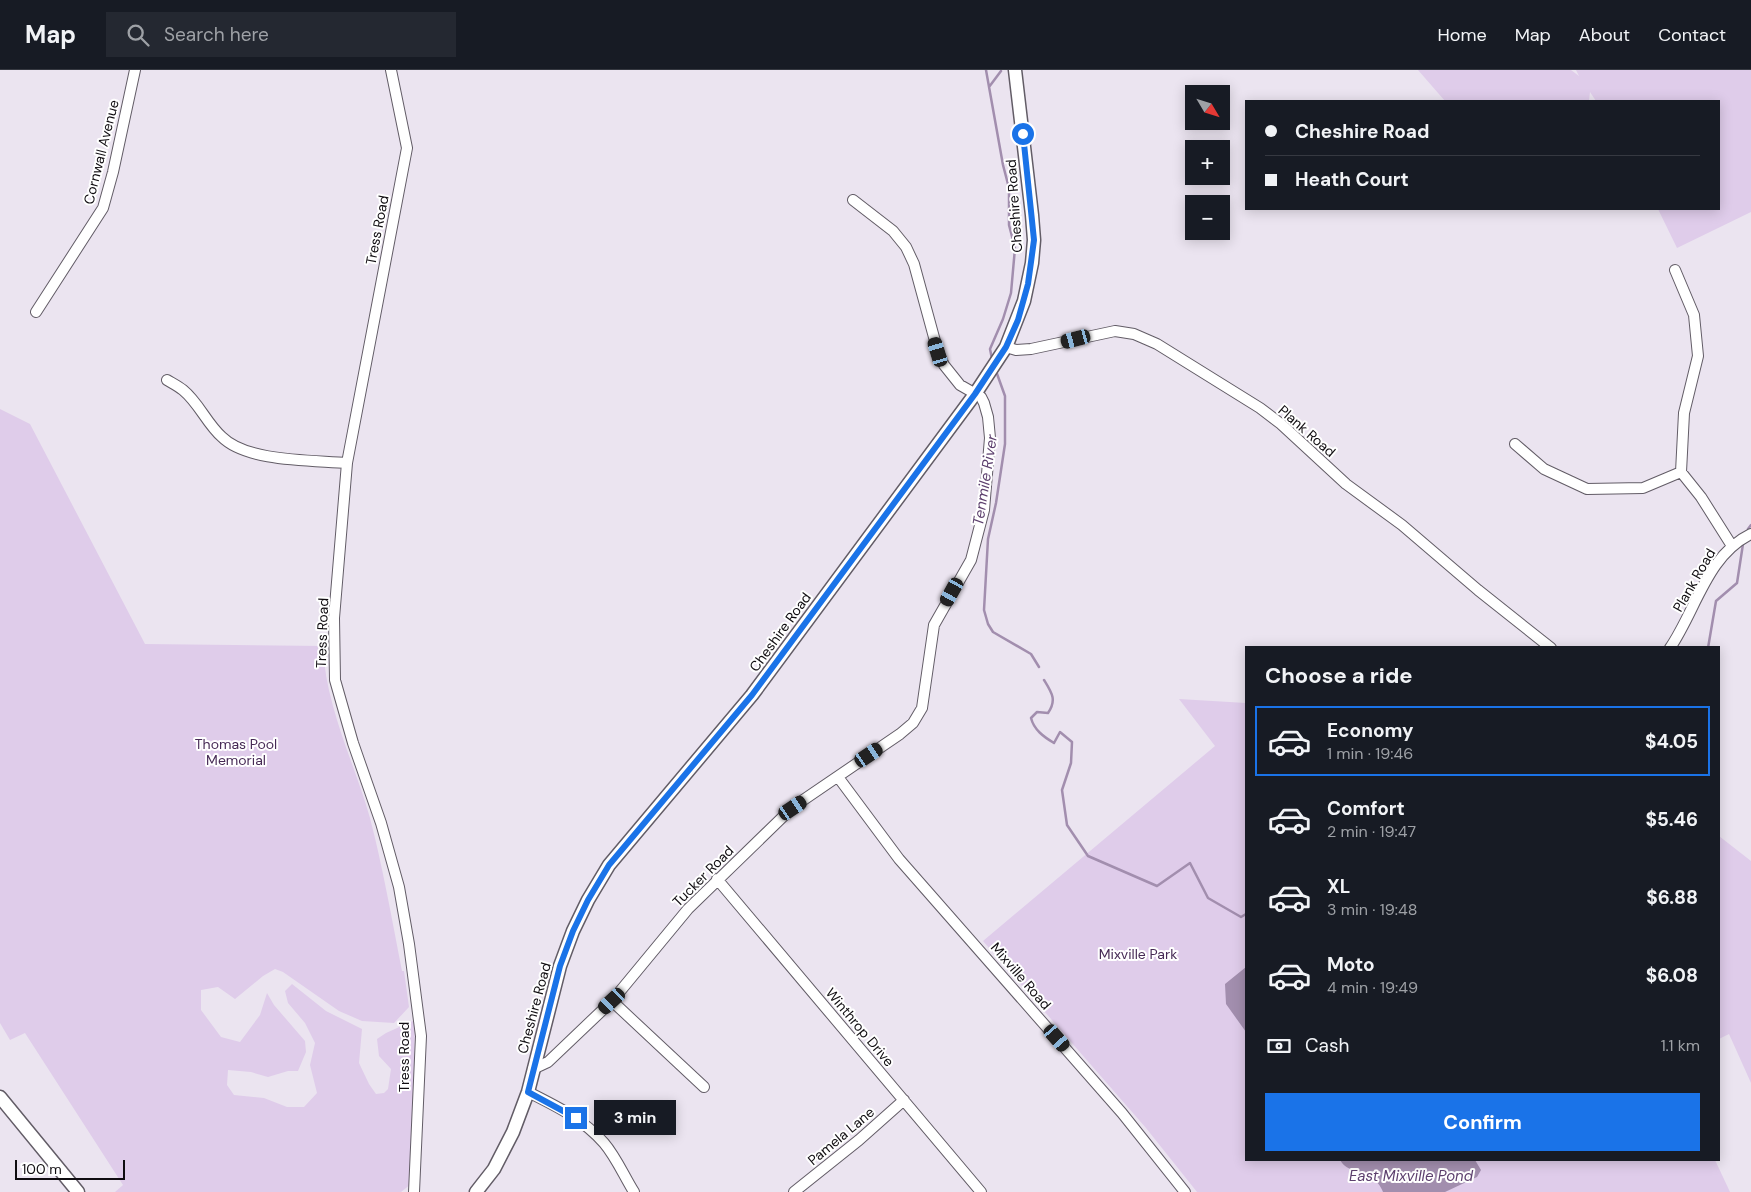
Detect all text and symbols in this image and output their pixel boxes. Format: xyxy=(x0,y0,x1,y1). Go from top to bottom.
search box xyxy=(106,12,456,57)
text: Map xyxy=(25,19,76,50)
icon: search xyxy=(124,21,152,49)
text: Search here xyxy=(164,22,269,47)
text: Home xyxy=(1437,23,1487,47)
text: Map xyxy=(1515,23,1551,47)
text: About xyxy=(1579,23,1630,47)
text: Contact xyxy=(1658,23,1726,47)
north arrow xyxy=(1185,85,1230,130)
map controls xyxy=(1185,85,1230,240)
street label: Cornwall Avenue xyxy=(79,98,123,206)
text: Cheshire Road xyxy=(1295,119,1429,144)
route start xyxy=(1012,123,1034,145)
button: + xyxy=(1185,140,1230,185)
street label: Cheshire Road xyxy=(1002,159,1026,253)
text: Heath Court xyxy=(1295,167,1409,192)
street label: Tress Road xyxy=(361,194,393,266)
button: − xyxy=(1185,195,1230,240)
car xyxy=(1059,328,1092,350)
car xyxy=(926,335,949,369)
street label: Plank Road xyxy=(1275,401,1339,461)
water label: Tenmile River xyxy=(968,433,1002,527)
street label: Plank Road xyxy=(1669,545,1719,615)
car xyxy=(938,575,965,609)
street label: Cheshire Road xyxy=(745,589,815,675)
street label: Tress Road xyxy=(312,598,332,668)
text: Choose a ride xyxy=(1265,661,1413,690)
text: Economy xyxy=(1327,718,1414,743)
icon: car xyxy=(1267,719,1312,764)
text: $4.05 xyxy=(1645,729,1698,754)
park label: Thomas Pool Memorial xyxy=(195,735,277,769)
car xyxy=(852,740,885,770)
text: 1 min · 19:46 xyxy=(1327,743,1413,764)
car xyxy=(776,793,809,823)
text: Comfort xyxy=(1327,796,1405,821)
icon: car xyxy=(1267,797,1312,842)
text: $5.46 xyxy=(1646,807,1698,832)
text: 2 min · 19:47 xyxy=(1327,821,1416,842)
street label: Tucker Road xyxy=(669,842,737,910)
text: XL xyxy=(1327,874,1350,899)
icon: car xyxy=(1267,875,1312,920)
text: $6.88 xyxy=(1646,885,1698,910)
text: 3 min · 19:48 xyxy=(1327,899,1417,920)
street label: Mixville Road xyxy=(987,939,1055,1013)
park label: Mixville Park xyxy=(1099,945,1177,963)
text: Moto xyxy=(1327,952,1375,977)
icon: car xyxy=(1267,953,1312,998)
street label: Cheshire Road xyxy=(513,960,555,1056)
text: $6.08 xyxy=(1646,963,1698,988)
text: 4 min · 19:49 xyxy=(1327,977,1418,998)
street label: Winthrop Drive xyxy=(822,984,898,1070)
car xyxy=(595,985,628,1017)
street label: Tress Road xyxy=(395,1022,413,1092)
car xyxy=(1041,1022,1072,1054)
icon: cash xyxy=(1265,1032,1293,1060)
text: Cash xyxy=(1305,1033,1349,1058)
text: 1.1 km xyxy=(1661,1035,1700,1056)
button: Confirm xyxy=(1265,1093,1700,1151)
callout: 3 min xyxy=(594,1100,676,1136)
street label: Pamela Lane xyxy=(804,1103,878,1169)
route end xyxy=(565,1107,587,1129)
text: 3 min xyxy=(614,1107,656,1128)
scale bar xyxy=(15,1157,125,1180)
text: 100 m xyxy=(22,1160,62,1178)
water label: East Mixville Pond xyxy=(1349,1166,1474,1186)

